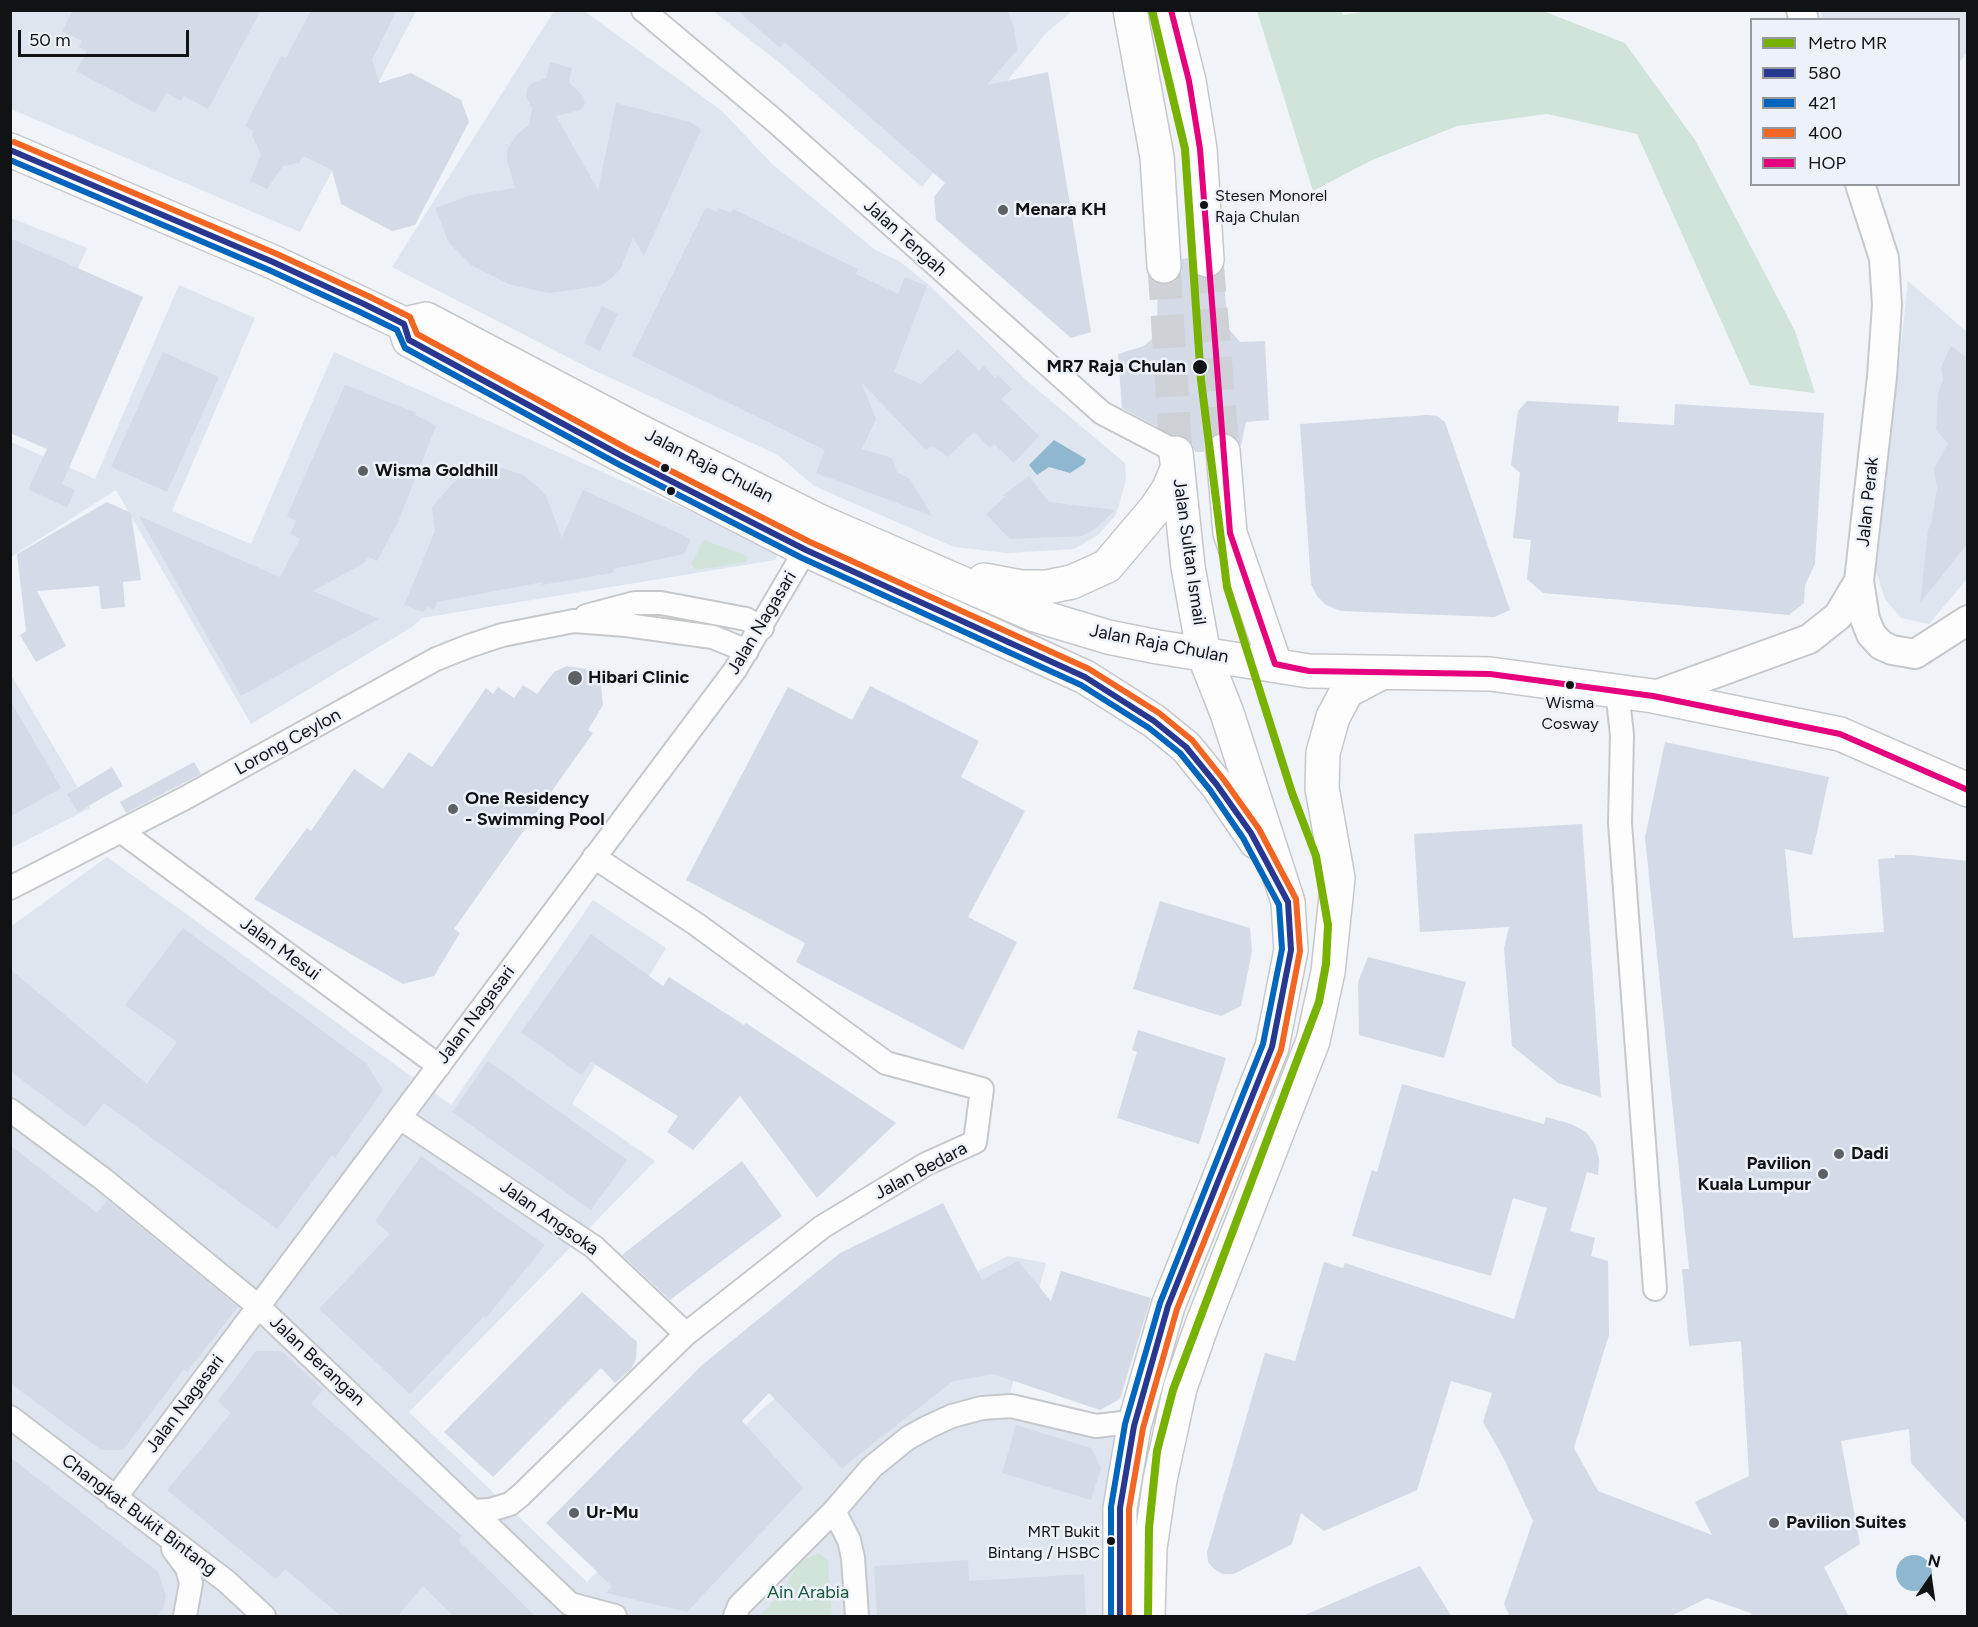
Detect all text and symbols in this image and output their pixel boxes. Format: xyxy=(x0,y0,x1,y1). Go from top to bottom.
scale bar xyxy=(21,18,192,56)
legend xyxy=(1750,18,1960,186)
text: 50 m xyxy=(29,29,71,51)
text: Metro MR xyxy=(1808,32,1887,54)
text: 580 xyxy=(1808,62,1841,84)
text: 421 xyxy=(1808,92,1837,114)
text: 400 xyxy=(1808,122,1842,144)
text: HOP xyxy=(1808,152,1846,174)
place label: Stesen Monorel Raja Chulan xyxy=(1215,186,1327,224)
street label: Jalan Tengah xyxy=(859,195,951,281)
place label: Menara KH xyxy=(1015,199,1106,221)
marker: Stesen Monorel Raja Chulan xyxy=(1198,199,1210,211)
marker: Menara KH xyxy=(996,203,1010,217)
place label: MR7 Raja Chulan xyxy=(1047,356,1186,378)
marker: MR7 Raja Chulan xyxy=(1191,358,1209,376)
street label: Jalan Raja Chulan xyxy=(641,424,777,508)
street label: Jalan Perak xyxy=(1853,456,1883,548)
place label: Wisma Goldhill xyxy=(375,460,498,482)
unlabelled marker xyxy=(659,462,671,474)
marker: Wisma Goldhill xyxy=(356,464,370,478)
street label: Jalan Sultan Ismail xyxy=(1168,477,1210,627)
unlabelled marker xyxy=(665,485,677,497)
street label: Jalan Nagasari xyxy=(723,567,801,679)
street label: Jalan Raja Chulan xyxy=(1088,620,1230,668)
place label: Hibari Clinic xyxy=(588,667,689,689)
marker: Hibari Clinic xyxy=(566,669,584,687)
marker: Wisma Cosway xyxy=(1564,679,1576,691)
place label: Wisma Cosway xyxy=(1541,693,1599,731)
street label: Lorong Ceylon xyxy=(231,704,345,780)
place label: One Residency - Swimming Pool xyxy=(465,788,605,830)
marker: One Residency - Swimming Pool xyxy=(446,802,460,816)
street label: Jalan Mesui xyxy=(236,913,324,985)
street label: Jalan Nagasari xyxy=(432,962,520,1068)
street label: Jalan Bedara xyxy=(871,1138,971,1204)
place label: Dadi xyxy=(1851,1143,1889,1165)
marker: Dadi xyxy=(1832,1147,1846,1161)
place label: Pavilion Kuala Lumpur xyxy=(1698,1153,1811,1196)
marker: Pavilion Kuala Lumpur xyxy=(1816,1167,1830,1181)
street label: Jalan Angsoka xyxy=(496,1176,602,1260)
street label: Jalan Berangan xyxy=(265,1311,369,1411)
street label: Jalan Nagasari xyxy=(141,1351,229,1457)
street label: Changkat Bukit Bintang xyxy=(57,1450,221,1580)
place label: Ur-Mu xyxy=(586,1502,638,1524)
marker: Ur-Mu xyxy=(567,1506,581,1520)
place label: Pavilion Suites xyxy=(1786,1512,1906,1534)
marker: Pavilion Suites xyxy=(1767,1516,1781,1530)
place label: MRT Bukit Bintang / HSBC xyxy=(988,1522,1100,1560)
marker: MRT Bukit Bintang / HSBC xyxy=(1105,1535,1117,1547)
north arrow xyxy=(1900,1549,1960,1609)
text: N xyxy=(1926,1550,1942,1572)
park label: Ain Arabia xyxy=(767,1582,849,1604)

